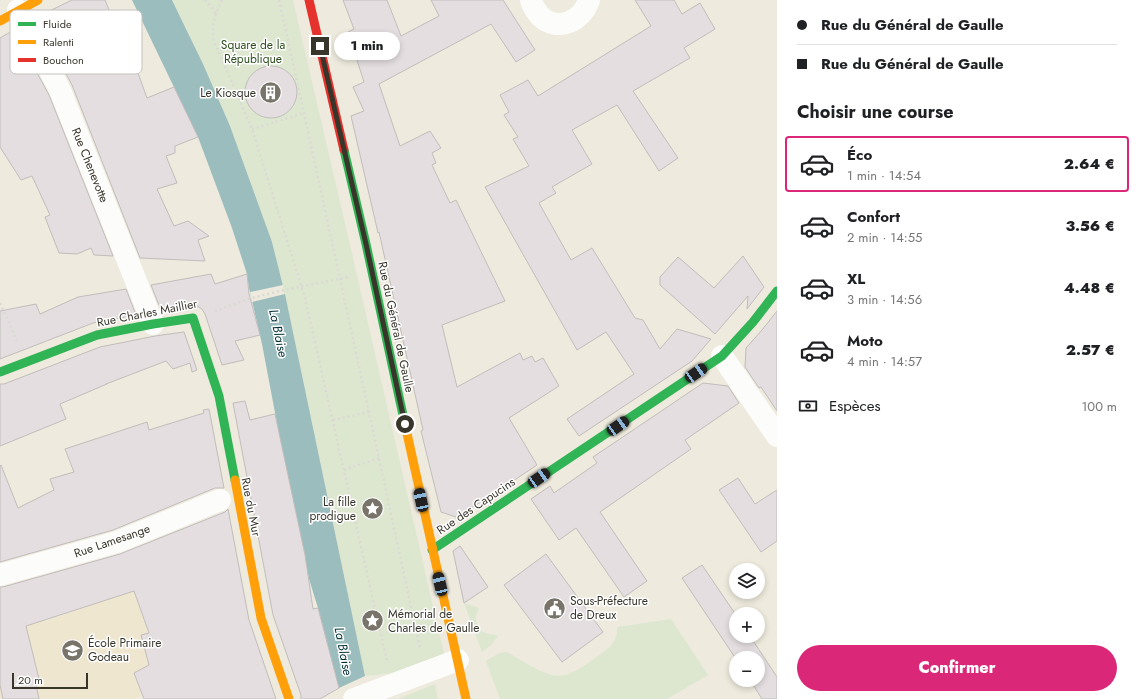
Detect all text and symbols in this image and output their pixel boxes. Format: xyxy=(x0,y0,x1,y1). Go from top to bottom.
legend xyxy=(10,10,142,74)
text: Rue du Général de Gaulle xyxy=(821,14,1004,36)
text: Fluide xyxy=(43,16,72,32)
callout: 1 min xyxy=(334,32,400,60)
text: Ralenti xyxy=(43,34,74,50)
park label: Square de la République xyxy=(221,36,285,68)
text: 1 min xyxy=(351,36,383,55)
route end xyxy=(311,37,329,55)
text: Bouchon xyxy=(43,52,84,68)
text: Rue du Général de Gaulle xyxy=(821,53,1004,75)
building icon: Le Kiosque xyxy=(258,80,284,106)
place label: Le Kiosque xyxy=(200,84,256,102)
text: Choisir une course xyxy=(797,99,954,125)
street label: Rue Chenevotte xyxy=(67,125,113,205)
text: Éco xyxy=(847,144,872,166)
icon: car xyxy=(799,146,835,182)
text: 2.64 € xyxy=(1064,153,1115,175)
text: 1 min · 14:54 xyxy=(847,166,921,185)
text: Confort xyxy=(847,206,900,228)
icon: car xyxy=(799,208,835,244)
text: 3.56 € xyxy=(1065,215,1115,237)
text: 2 min · 14:55 xyxy=(847,228,922,247)
street label: Rue du Général de Gaulle xyxy=(373,260,419,394)
text: XL xyxy=(847,268,865,290)
icon: car xyxy=(799,270,835,306)
text: 4.48 € xyxy=(1064,277,1115,299)
text: 3 min · 14:56 xyxy=(847,290,922,309)
street label: Rue Charles Maillier xyxy=(95,294,200,332)
water label: La Blaise xyxy=(264,307,293,359)
text: Moto xyxy=(847,330,883,352)
icon: car xyxy=(799,332,835,368)
text: 2.57 € xyxy=(1066,339,1115,361)
text: 4 min · 14:57 xyxy=(847,352,922,371)
car xyxy=(683,361,709,385)
icon: cash xyxy=(797,395,819,417)
text: Espèces xyxy=(829,395,881,417)
text: 100 m xyxy=(1082,397,1117,416)
car xyxy=(605,414,631,438)
route start xyxy=(396,415,414,433)
car xyxy=(526,466,552,490)
street label: Rue des Capucins xyxy=(433,473,519,539)
street label: Rue du Mur xyxy=(236,476,266,539)
car xyxy=(413,487,429,513)
place label: La fille prodigue xyxy=(309,493,356,525)
place icon: La fille prodigue xyxy=(359,496,385,522)
street label: Rue Lamesange xyxy=(72,520,152,562)
map controls xyxy=(729,563,765,687)
button: layers xyxy=(729,563,765,599)
car xyxy=(431,571,449,597)
place label: Sous-Préfecture de Dreux xyxy=(570,592,648,624)
public building icon: Sous-Préfecture de Dreux xyxy=(541,595,567,621)
place label: Mémorial de Charles de Gaulle xyxy=(388,605,479,637)
button: + xyxy=(729,607,765,643)
place icon: Mémorial de Charles de Gaulle xyxy=(359,608,385,634)
water label: La Blaise xyxy=(330,625,358,677)
place label: École Primaire Godeau xyxy=(88,634,161,666)
school or university icon: École Primaire Godeau xyxy=(59,637,85,663)
button: Confirmer xyxy=(797,645,1117,691)
button: − xyxy=(729,651,765,687)
scale bar xyxy=(12,671,88,690)
text: 20 m xyxy=(18,672,43,688)

